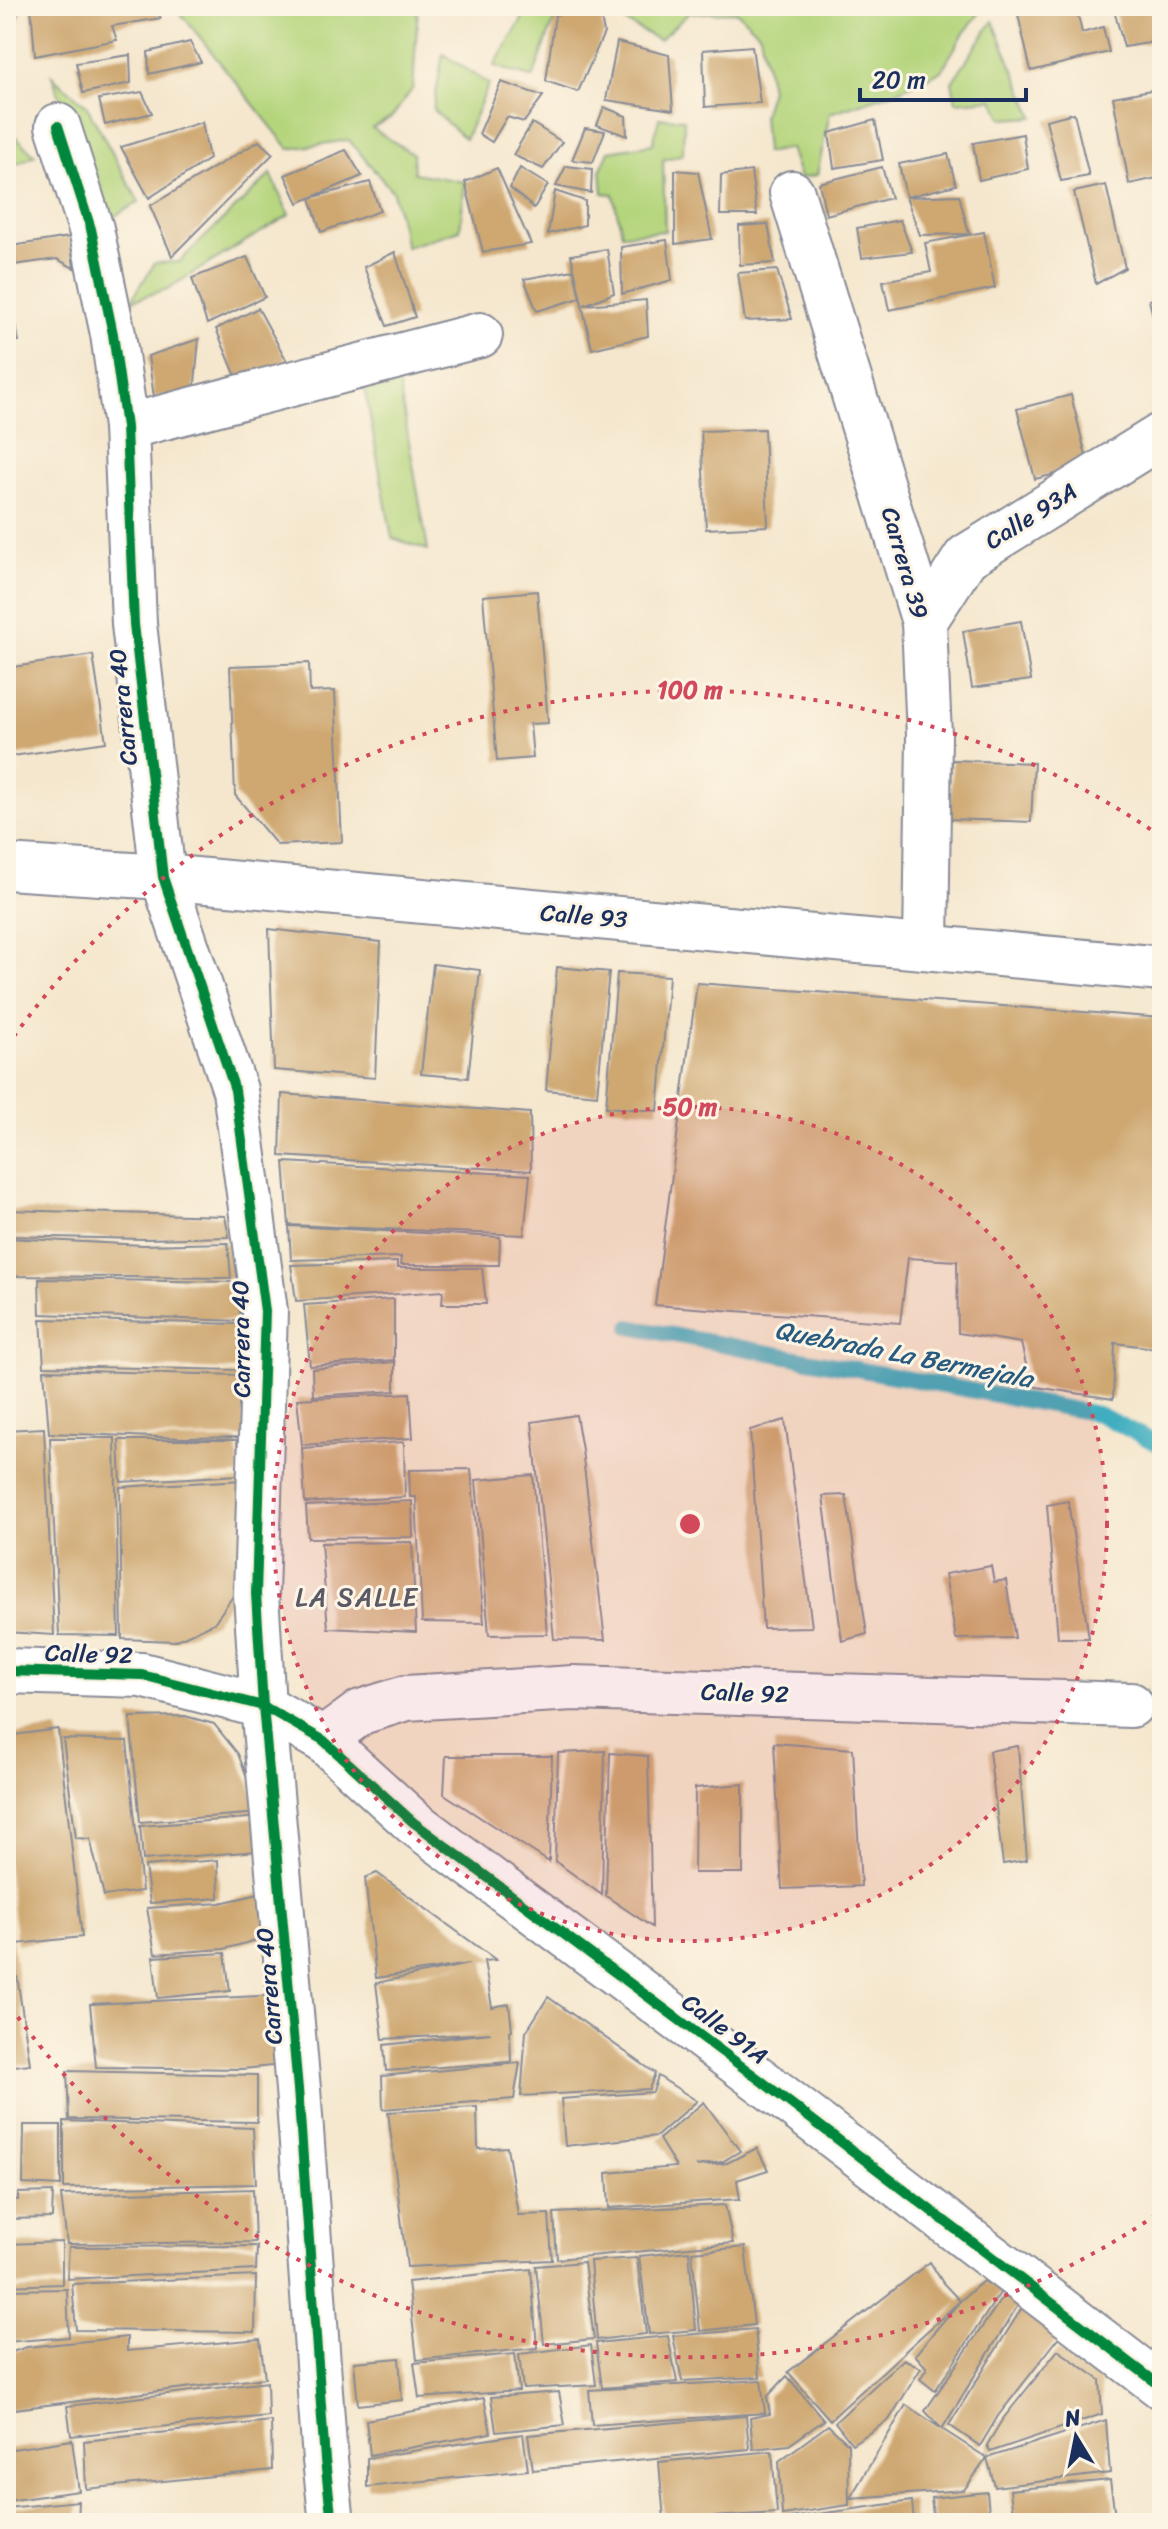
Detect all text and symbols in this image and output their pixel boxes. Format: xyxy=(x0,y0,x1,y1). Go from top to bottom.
scale bar xyxy=(860,52,1026,102)
text: 20 m xyxy=(872,59,926,101)
street label: Calle 93A xyxy=(976,471,1086,561)
street label: Carrera 39 xyxy=(869,502,941,624)
street label: Carrera 40 xyxy=(96,646,150,768)
text: 100 m xyxy=(657,669,723,711)
street label: Calle 93 xyxy=(539,891,629,941)
text: 50 m xyxy=(663,1086,718,1128)
street label: Carrera 40 xyxy=(219,1280,263,1398)
water label: Quebrada La Bermejala xyxy=(771,1306,1040,1402)
centre of rings xyxy=(676,1510,704,1538)
district label: LA SALLE xyxy=(295,1574,419,1620)
street label: Calle 92 xyxy=(44,1631,134,1677)
street label: Calle 92 xyxy=(700,1670,790,1716)
street label: Carrera 40 xyxy=(243,1926,295,2046)
street label: Calle 91A xyxy=(672,1982,778,2076)
north arrow xyxy=(1036,2397,1116,2477)
text: N xyxy=(1061,2397,1084,2438)

